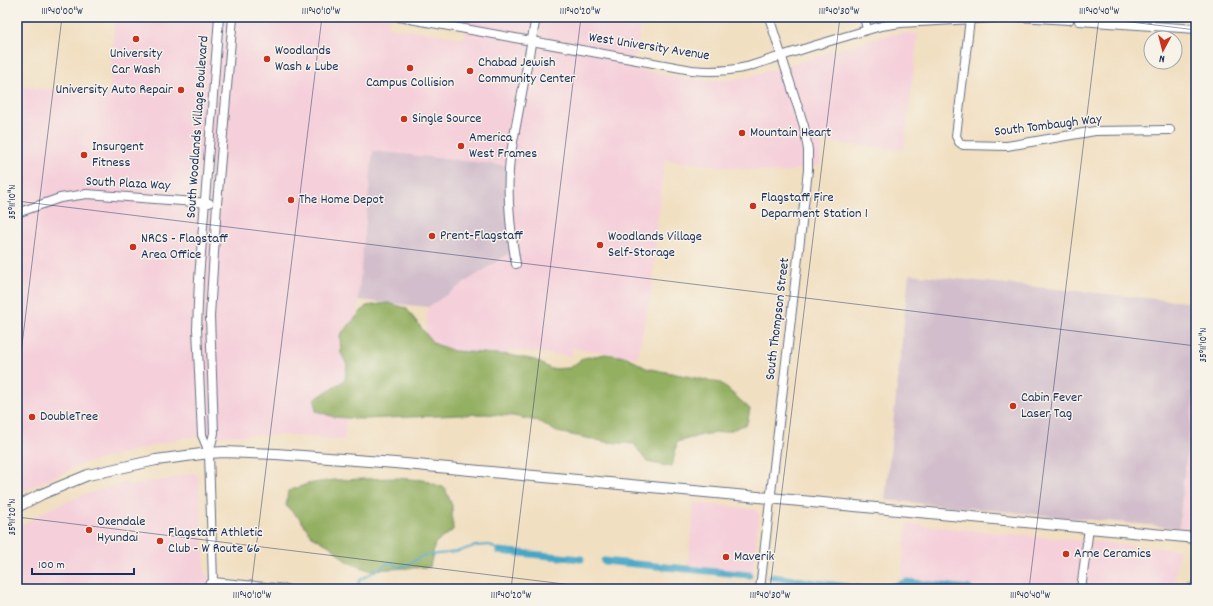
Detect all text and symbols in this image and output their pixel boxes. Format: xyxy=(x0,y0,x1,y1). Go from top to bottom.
text: 111°40'00"W xyxy=(41,5,83,19)
text: 111°40'10"W xyxy=(302,5,340,19)
text: 111°40'20"W xyxy=(560,5,600,19)
text: 111°40'30"W xyxy=(819,5,860,19)
text: 111°40'40"W xyxy=(1079,5,1119,19)
street label: West University Avenue xyxy=(587,28,711,66)
north arrow xyxy=(1143,30,1183,70)
marker: University Car Wash xyxy=(131,34,141,44)
street label: South Woodlands Village Boulevard xyxy=(182,35,214,219)
place label: Woodlands Wash & Lube xyxy=(275,41,338,77)
place label: University Car Wash xyxy=(110,44,162,80)
text: N xyxy=(1158,50,1166,66)
place label: Chabad Jewish Community Center xyxy=(478,53,576,89)
marker: Woodlands Wash & Lube xyxy=(262,54,272,64)
marker: Campus Collision xyxy=(405,63,415,73)
marker: Chabad Jewish Community Center xyxy=(465,66,475,76)
place label: Campus Collision xyxy=(366,73,454,93)
place label: University Auto Repair xyxy=(55,80,174,100)
marker: University Auto Repair xyxy=(176,85,186,95)
place label: Single Source xyxy=(412,109,481,129)
street label: South Tombaugh Way xyxy=(993,109,1103,143)
marker: Single Source xyxy=(399,114,409,124)
place label: Mountain Heart xyxy=(750,123,831,143)
place label: America West Frames xyxy=(469,128,537,164)
marker: Mountain Heart xyxy=(737,128,747,138)
place label: Insurgent Fitness xyxy=(92,137,144,173)
marker: America West Frames xyxy=(456,141,466,151)
marker: Insurgent Fitness xyxy=(79,150,89,160)
street label: South Plaza Way xyxy=(85,172,171,196)
text: 35°11'10"N xyxy=(6,185,20,219)
place label: Flagstaff Fire Deparment Station 1 xyxy=(761,188,868,224)
place label: The Home Depot xyxy=(299,190,384,210)
marker: The Home Depot xyxy=(286,195,296,205)
marker: Flagstaff Fire Deparment Station 1 xyxy=(748,201,758,211)
place label: Prent-Flagstaff xyxy=(440,226,524,246)
place label: Woodlands Village Self-Storage xyxy=(608,227,702,263)
place label: NRCS - Flagstaff Area Office xyxy=(141,229,228,265)
marker: Prent-Flagstaff xyxy=(427,231,437,241)
marker: Woodlands Village Self-Storage xyxy=(595,240,605,250)
marker: NRCS - Flagstaff Area Office xyxy=(128,242,138,252)
street label: South Thompson Street xyxy=(761,257,795,381)
text: 35°11'10"N xyxy=(1197,328,1211,362)
place label: Cabin Fever Laser Tag xyxy=(1021,388,1083,424)
marker: Cabin Fever Laser Tag xyxy=(1008,401,1018,411)
place label: DoubleTree xyxy=(40,407,98,427)
marker: DoubleTree xyxy=(27,412,37,422)
text: 35°11'20"N xyxy=(6,498,20,535)
place label: Oxendale Hyundai xyxy=(97,512,145,548)
place label: Flagstaff Athletic Club - W Route 66 xyxy=(168,523,263,559)
marker: Oxendale Hyundai xyxy=(84,525,94,535)
marker: Flagstaff Athletic Club - W Route 66 xyxy=(155,536,165,546)
place label: Arne Ceramics xyxy=(1074,544,1151,564)
place label: Maverik xyxy=(734,547,775,567)
marker: Arne Ceramics xyxy=(1061,549,1071,559)
scale bar xyxy=(32,550,134,576)
marker: Maverik xyxy=(721,552,731,562)
text: 100 m xyxy=(38,557,65,574)
text: 111°40'10"W xyxy=(233,589,271,603)
text: 111°40'20"W xyxy=(491,589,531,603)
text: 111°40'30"W xyxy=(750,589,791,603)
text: 111°40'40"W xyxy=(1010,589,1050,603)

